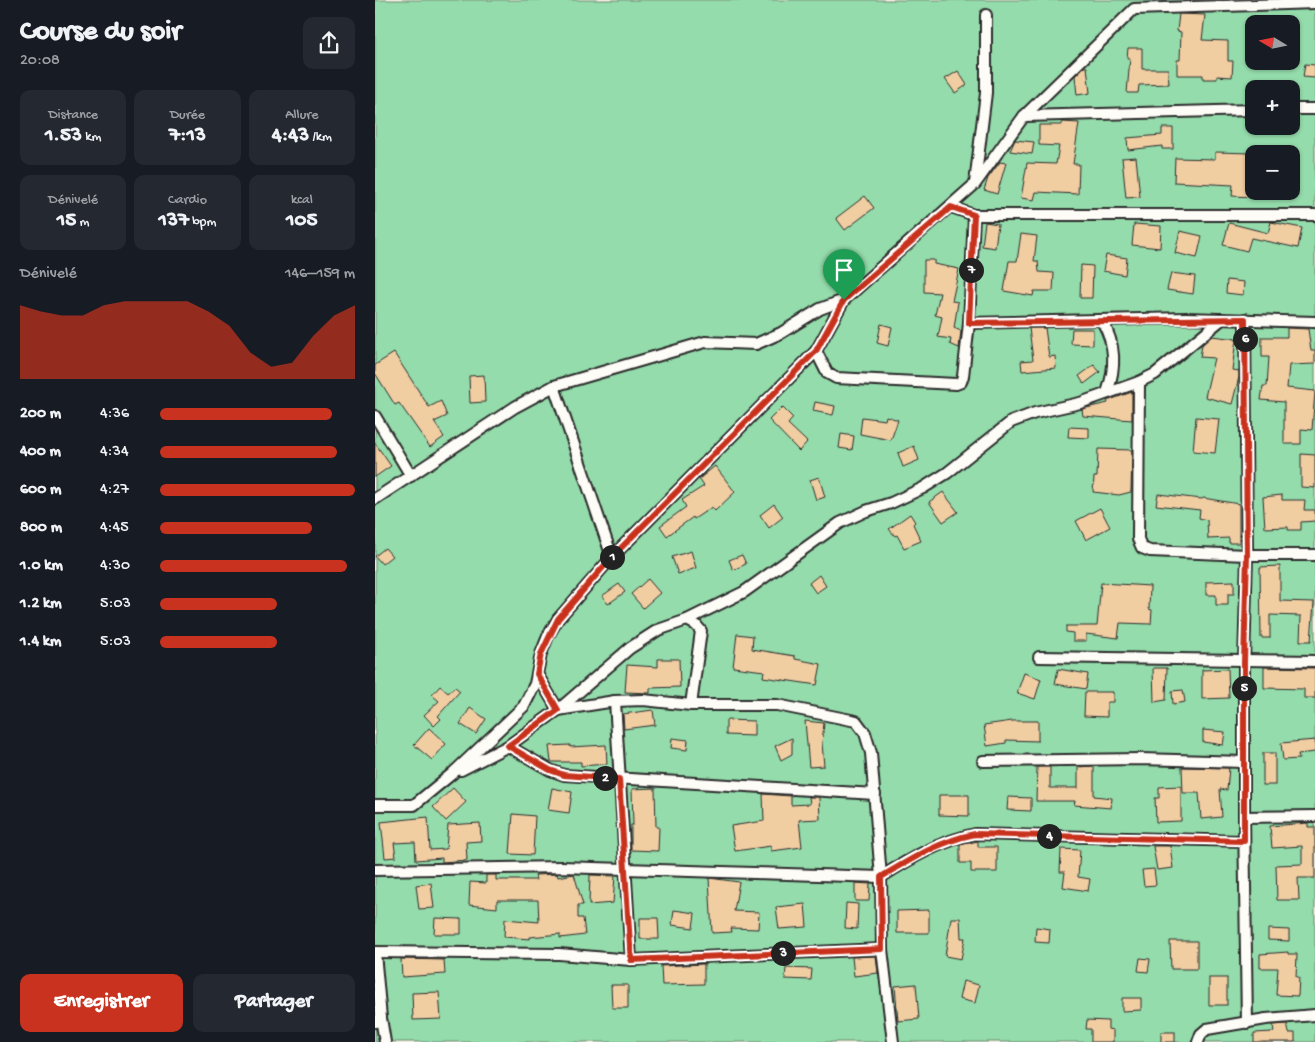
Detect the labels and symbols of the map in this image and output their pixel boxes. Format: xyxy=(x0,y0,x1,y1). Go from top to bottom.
north arrow xyxy=(1245,15,1300,70)
pin xyxy=(823,249,865,300)
pin: 7 xyxy=(959,258,983,282)
pin: 6 xyxy=(1233,326,1257,352)
pin: 1 xyxy=(599,544,625,570)
pin: 5 xyxy=(1231,676,1257,700)
pin: 2 xyxy=(593,766,617,790)
pin: 4 xyxy=(1037,824,1061,848)
pin: 3 xyxy=(771,940,795,966)

